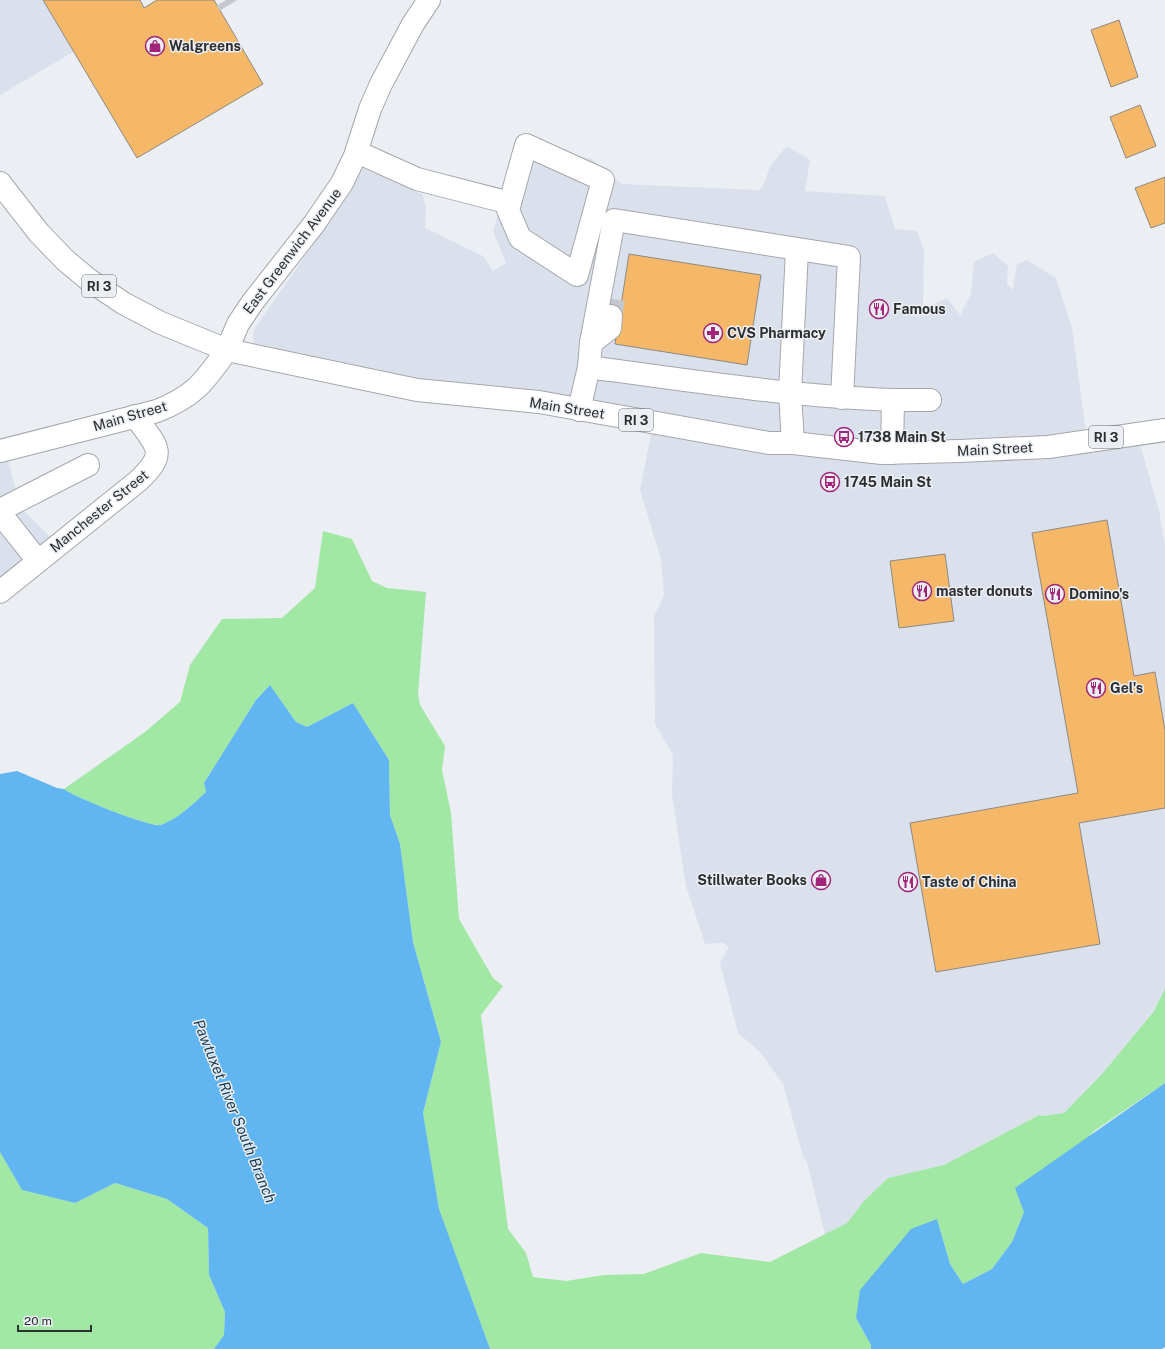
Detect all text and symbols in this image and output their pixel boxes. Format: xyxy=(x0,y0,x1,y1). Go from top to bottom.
shop icon: Walgreens xyxy=(144,35,166,57)
place label: Walgreens xyxy=(169,38,241,54)
street label: East Greenwich Avenue xyxy=(240,185,344,317)
road number: RI 3 xyxy=(82,275,116,297)
restaurant icon: Famous xyxy=(868,298,890,320)
place label: Famous xyxy=(893,301,946,317)
pharmacy icon: CVS Pharmacy xyxy=(702,322,724,344)
place label: CVS Pharmacy xyxy=(727,325,826,341)
street label: Main Street xyxy=(528,394,606,422)
street label: Main Street xyxy=(91,398,169,434)
road number: RI 3 xyxy=(619,409,653,431)
bus stop icon: 1738 Main St xyxy=(833,426,855,448)
road number: RI 3 xyxy=(1089,426,1123,448)
place label: 1738 Main St xyxy=(858,429,946,445)
street label: Main Street xyxy=(957,439,1033,459)
street label: Manchester Street xyxy=(47,467,151,555)
bus stop icon: 1745 Main St xyxy=(819,471,841,493)
place label: 1745 Main St xyxy=(844,474,932,490)
restaurant icon: master donuts xyxy=(911,580,933,602)
place label: master donuts xyxy=(936,583,1033,599)
restaurant icon: Domino's xyxy=(1044,583,1066,605)
place label: Domino's xyxy=(1069,586,1129,602)
restaurant icon: Gel's xyxy=(1085,677,1107,699)
place label: Gel's xyxy=(1110,680,1143,696)
shop icon: Stillwater Books xyxy=(810,869,832,891)
restaurant icon: Taste of China xyxy=(897,871,919,893)
place label: Stillwater Books xyxy=(697,872,807,888)
place label: Taste of China xyxy=(922,874,1017,890)
water label: Pawtuxet River South Branch xyxy=(190,1017,280,1205)
scale bar xyxy=(18,1307,91,1333)
text: 20 m xyxy=(24,1314,52,1328)

